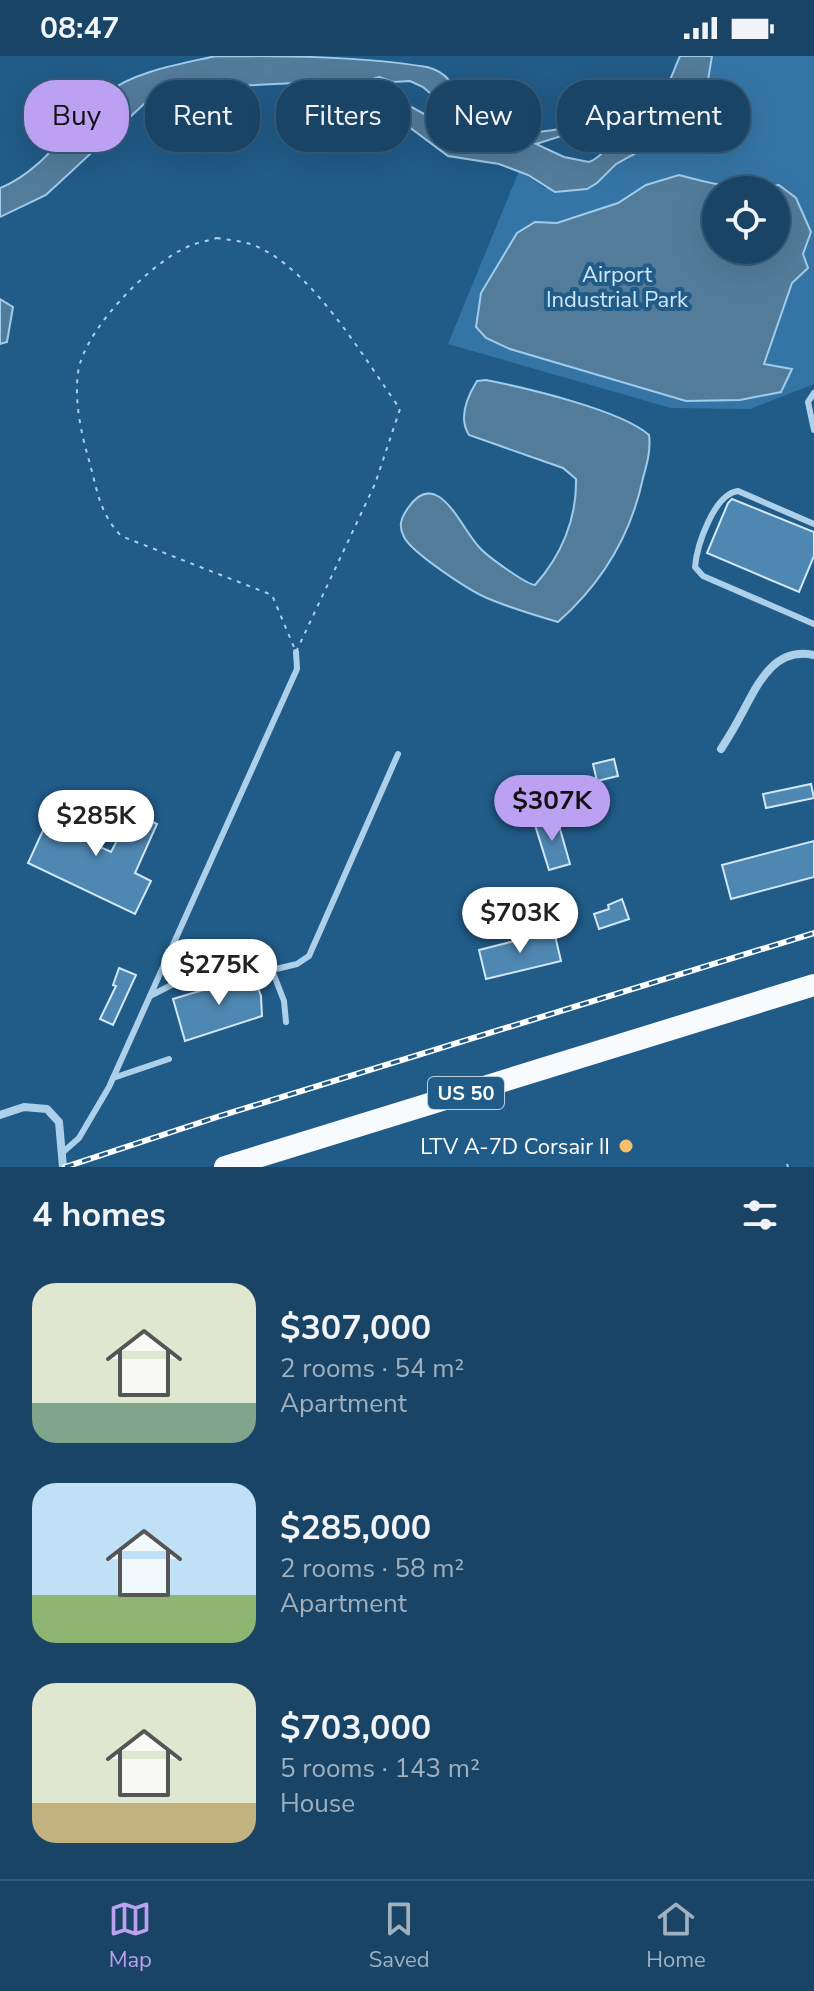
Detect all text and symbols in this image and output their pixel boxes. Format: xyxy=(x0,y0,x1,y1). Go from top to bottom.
text: 08:47 xyxy=(40,8,119,49)
chip: Buy xyxy=(24,80,129,152)
chip: Rent xyxy=(145,80,260,152)
chip: Filters xyxy=(276,80,410,152)
chip: New xyxy=(426,80,541,152)
chip: Apartment xyxy=(557,80,750,152)
map controls xyxy=(702,176,790,264)
button: locate xyxy=(702,176,790,264)
park label: Airport Industrial Park xyxy=(546,260,689,315)
pin: $307K xyxy=(496,775,608,843)
text: $307K xyxy=(512,783,592,818)
pin: $285K xyxy=(40,790,152,858)
text: $285K xyxy=(56,798,136,833)
pin: $703K xyxy=(464,887,576,955)
text: $703K xyxy=(480,895,560,930)
pin: $275K xyxy=(163,939,275,1007)
text: $275K xyxy=(179,947,259,982)
road number: US 50 xyxy=(428,1077,504,1109)
place label: LTV A-7D Corsair II xyxy=(420,1132,610,1162)
marker: LTV A-7D Corsair II xyxy=(617,1137,635,1155)
text: 4 homes xyxy=(32,1192,166,1238)
icon: filters xyxy=(738,1193,782,1237)
text: $307,000 xyxy=(280,1305,431,1351)
icon: home xyxy=(96,1315,192,1411)
text: 2 rooms · 54 m² xyxy=(280,1351,464,1386)
text: Apartment xyxy=(280,1386,407,1421)
text: $285,000 xyxy=(280,1505,431,1551)
icon: home xyxy=(96,1515,192,1611)
text: 2 rooms · 58 m² xyxy=(280,1551,464,1586)
text: Apartment xyxy=(280,1586,407,1621)
text: $703,000 xyxy=(280,1705,431,1751)
icon: home xyxy=(96,1715,192,1811)
text: 5 rooms · 143 m² xyxy=(280,1751,480,1786)
text: House xyxy=(280,1786,355,1821)
tab: Map xyxy=(108,1897,152,1975)
tab: Saved xyxy=(369,1897,430,1975)
tab: Home xyxy=(646,1897,706,1975)

